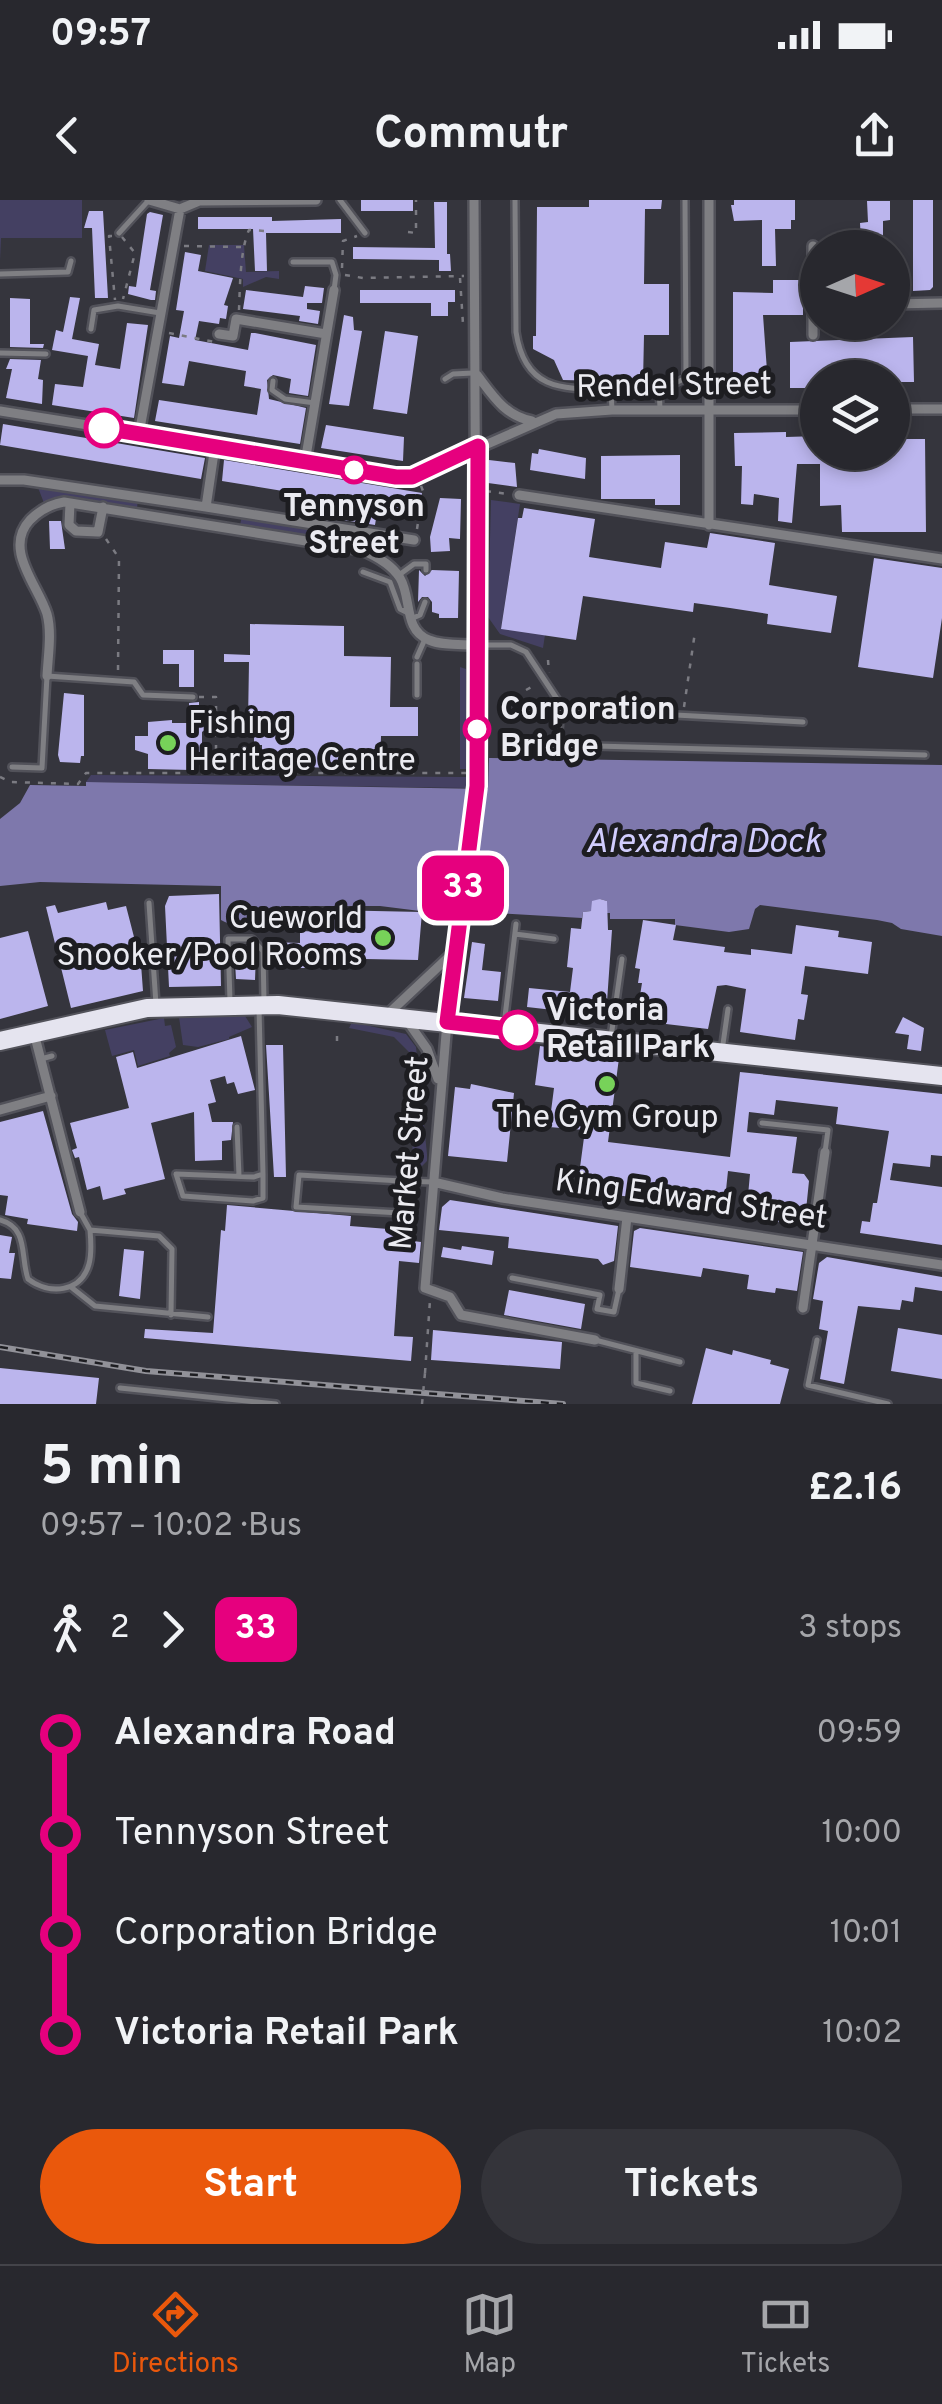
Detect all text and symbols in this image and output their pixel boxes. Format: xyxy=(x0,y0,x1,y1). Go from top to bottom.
text: 09:57 xyxy=(50,11,151,60)
text: Commutr xyxy=(374,107,568,164)
icon: back xyxy=(40,108,95,163)
icon: share xyxy=(847,108,902,163)
north arrow xyxy=(800,230,910,340)
map controls xyxy=(800,230,910,470)
button: layers xyxy=(800,360,910,470)
street label: Rendel Street xyxy=(576,365,772,409)
unlabelled marker xyxy=(85,409,123,447)
marker: Tennyson Street xyxy=(341,457,367,483)
place label: Tennyson Street xyxy=(283,488,425,565)
place label: Corporation Bridge xyxy=(500,691,676,768)
place label: Fishing Heritage Centre xyxy=(188,705,416,782)
marker: Corporation Bridge xyxy=(464,716,490,742)
marker: Fishing Heritage Centre xyxy=(157,732,179,754)
water label: Alexandra Dock xyxy=(585,821,823,865)
line badge: 33 xyxy=(418,856,508,920)
text: 33 xyxy=(442,866,484,910)
place label: Cueworld Snooker/Pool Rooms xyxy=(57,900,363,977)
marker: Cueworld Snooker/Pool Rooms xyxy=(372,927,394,949)
place label: Victoria Retail Park xyxy=(546,992,710,1069)
marker: Victoria Retail Park xyxy=(499,1011,537,1049)
street label: Market Street xyxy=(383,1054,439,1252)
marker: The Gym Group xyxy=(596,1073,618,1095)
place label: The Gym Group xyxy=(496,1099,718,1139)
street label: King Edward Street xyxy=(552,1162,830,1240)
text: 5 min xyxy=(40,1434,184,1504)
text: £2.16 xyxy=(808,1465,902,1514)
text: 09:57 – 10:02 · Bus xyxy=(40,1507,302,1547)
icon: walk xyxy=(40,1602,95,1657)
icon: forward xyxy=(145,1602,200,1657)
text: 33 xyxy=(235,1607,277,1651)
text: 2 xyxy=(110,1609,130,1649)
text: 3 stops xyxy=(798,1609,902,1649)
text: Alexandra Road xyxy=(114,1710,396,1759)
text: 09:59 xyxy=(816,1714,902,1754)
text: Tennyson Street xyxy=(114,1810,390,1859)
text: 10:00 xyxy=(821,1814,902,1854)
text: Corporation Bridge xyxy=(114,1910,438,1959)
text: 10:01 xyxy=(830,1914,902,1954)
text: Victoria Retail Park xyxy=(114,2010,459,2059)
text: 10:02 xyxy=(822,2014,902,2054)
button: Start xyxy=(40,2129,461,2244)
button: Tickets xyxy=(481,2129,902,2244)
tab: Directions xyxy=(112,2287,239,2383)
tab: Map xyxy=(462,2287,517,2383)
tab: Tickets xyxy=(741,2287,830,2383)

